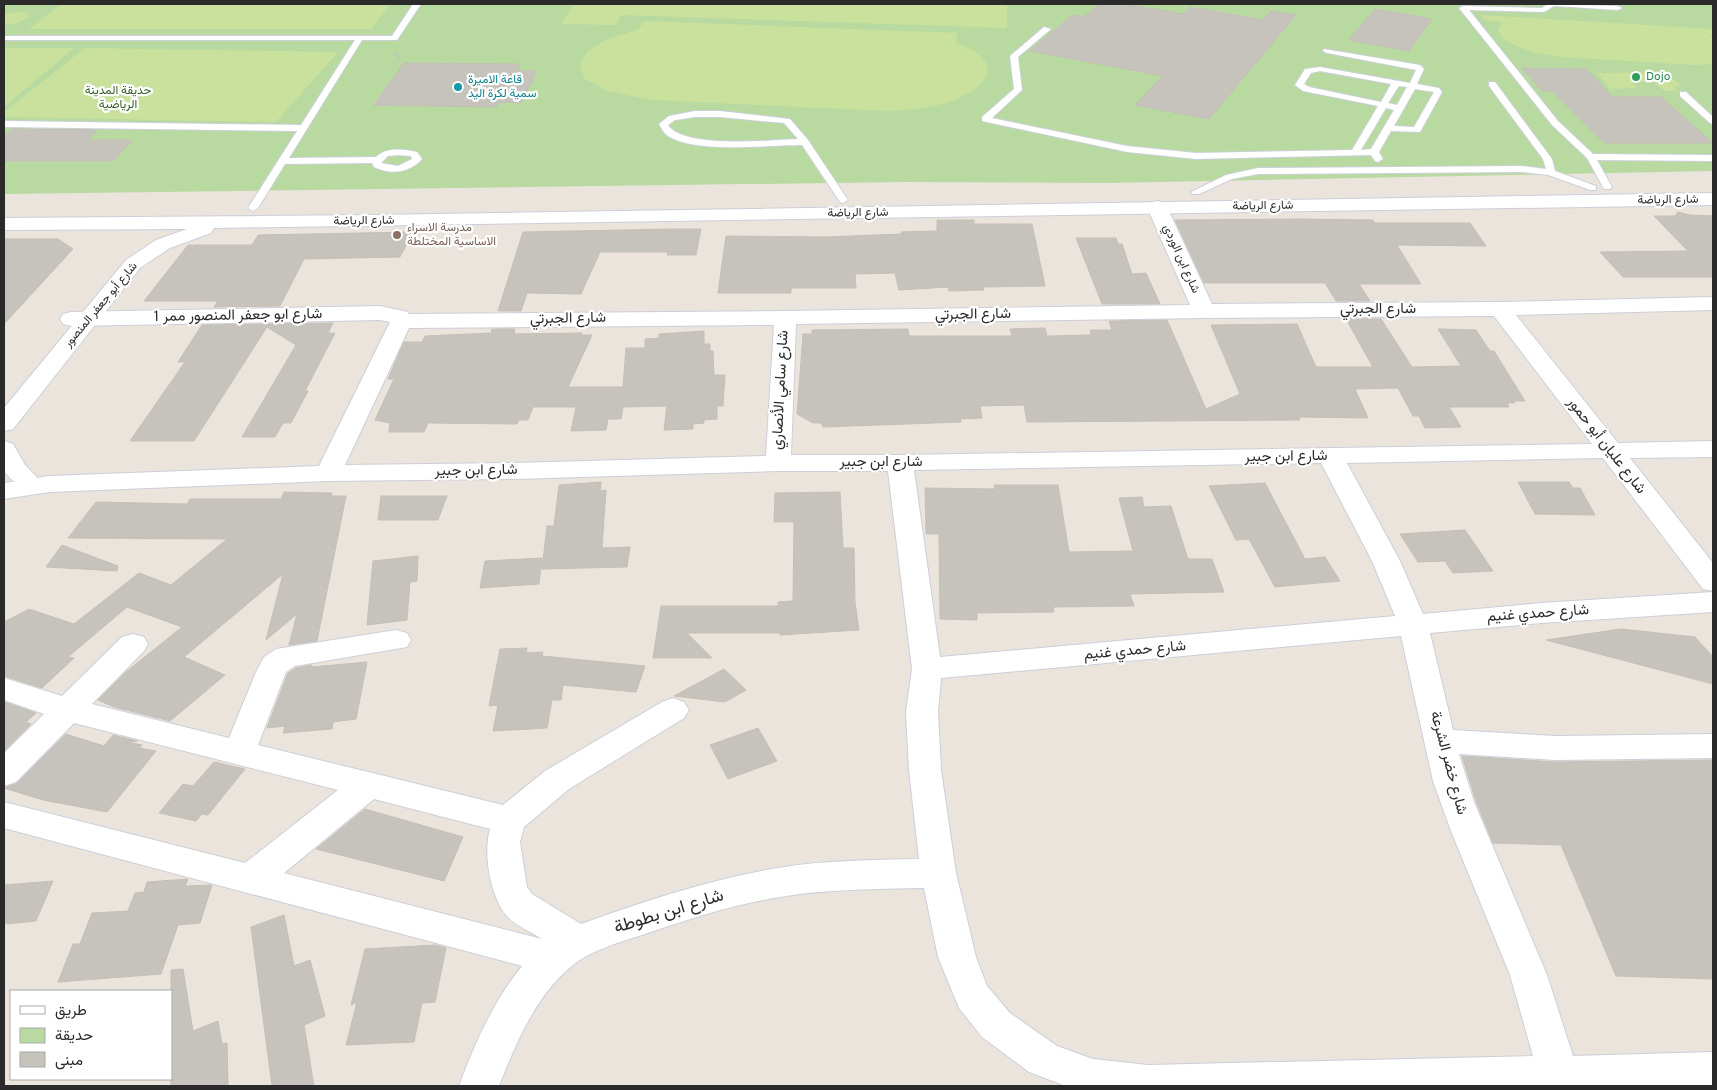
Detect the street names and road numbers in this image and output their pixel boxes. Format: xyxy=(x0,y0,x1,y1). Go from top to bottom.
street label: شارع الرياضة xyxy=(1637,191,1699,209)
street label: شارع الرياضة xyxy=(1232,197,1294,215)
street label: شارع الرياضة xyxy=(827,204,889,222)
street label: شارع الرياضة xyxy=(333,212,395,230)
street label: شارع ابن الوردي xyxy=(1158,222,1203,296)
street label: شارع أبو جعفر المنصور xyxy=(60,259,141,352)
street label: شارع الجبرتي xyxy=(1340,300,1416,321)
street label: شارع ابو جعفر المنصور ممر 1 xyxy=(154,305,323,327)
street label: شارع الجبرتي xyxy=(935,305,1011,327)
street label: شارع الجبرتي xyxy=(530,309,606,331)
street label: شارع سامي الأنصاري xyxy=(767,329,796,450)
street label: شارع عليان أبو حمور xyxy=(1562,393,1650,498)
street label: شارع ابن جبير xyxy=(1243,447,1328,467)
street label: شارع ابن جبير xyxy=(839,453,923,472)
street label: شارع ابن جبير xyxy=(433,461,518,481)
street label: شارع حمدي غنيم xyxy=(1486,601,1590,629)
street label: شارع حمدي غنيم xyxy=(1083,637,1187,667)
street label: شارع خضر الشرعة xyxy=(1425,709,1471,817)
street label: شارع ابن بطوطة xyxy=(611,884,727,940)

